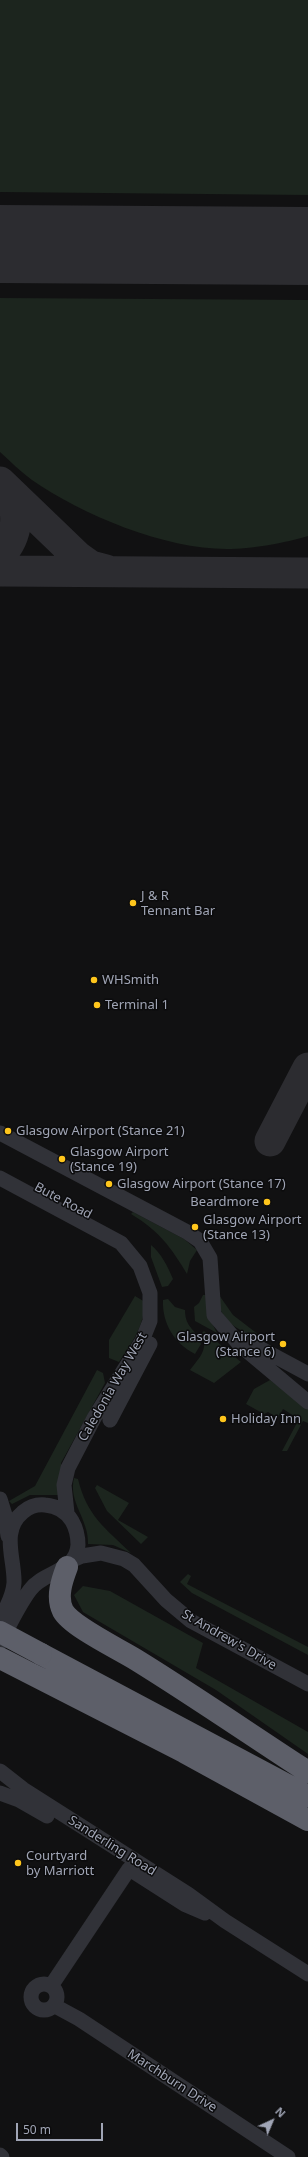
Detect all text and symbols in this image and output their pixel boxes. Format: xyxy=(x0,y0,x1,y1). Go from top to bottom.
place label: J & R Tennant Bar xyxy=(141,888,215,919)
marker: J & R Tennant Bar xyxy=(128,898,138,908)
place label: WHSmith xyxy=(102,972,159,988)
marker: WHSmith xyxy=(89,975,99,985)
place label: Terminal 1 xyxy=(105,997,169,1013)
marker: Terminal 1 xyxy=(92,1000,102,1010)
place label: Glasgow Airport (Stance 21) xyxy=(16,1123,185,1139)
marker: Glasgow Airport (Stance 21) xyxy=(3,1126,13,1136)
place label: Glasgow Airport (Stance 19) xyxy=(70,1144,168,1175)
marker: Glasgow Airport (Stance 19) xyxy=(57,1154,67,1164)
place label: Glasgow Airport (Stance 17) xyxy=(117,1176,286,1192)
street label: Bute Road xyxy=(31,1179,95,1223)
marker: Glasgow Airport (Stance 17) xyxy=(104,1179,114,1189)
place label: Beardmore xyxy=(190,1194,259,1210)
marker: Beardmore xyxy=(262,1197,272,1207)
place label: Glasgow Airport (Stance 13) xyxy=(203,1212,301,1243)
marker: Glasgow Airport (Stance 13) xyxy=(190,1222,200,1232)
place label: Glasgow Airport (Stance 6) xyxy=(177,1329,275,1360)
street label: Caledonia Way West xyxy=(75,1330,151,1444)
marker: Glasgow Airport (Stance 6) xyxy=(278,1339,288,1349)
place label: Holiday Inn xyxy=(231,1411,301,1427)
marker: Holiday Inn xyxy=(218,1414,228,1424)
street label: St Andrew's Drive xyxy=(179,1607,279,1673)
street label: Sanderling Road xyxy=(65,1813,159,1879)
place label: Courtyard by Marriott xyxy=(26,1848,94,1879)
marker: Courtyard by Marriott xyxy=(13,1858,23,1868)
street label: Marchburn Drive xyxy=(124,2046,220,2116)
north arrow xyxy=(252,2101,292,2141)
text: N xyxy=(272,2103,289,2121)
scale bar xyxy=(18,2115,105,2141)
text: 50 m xyxy=(23,2121,51,2138)

